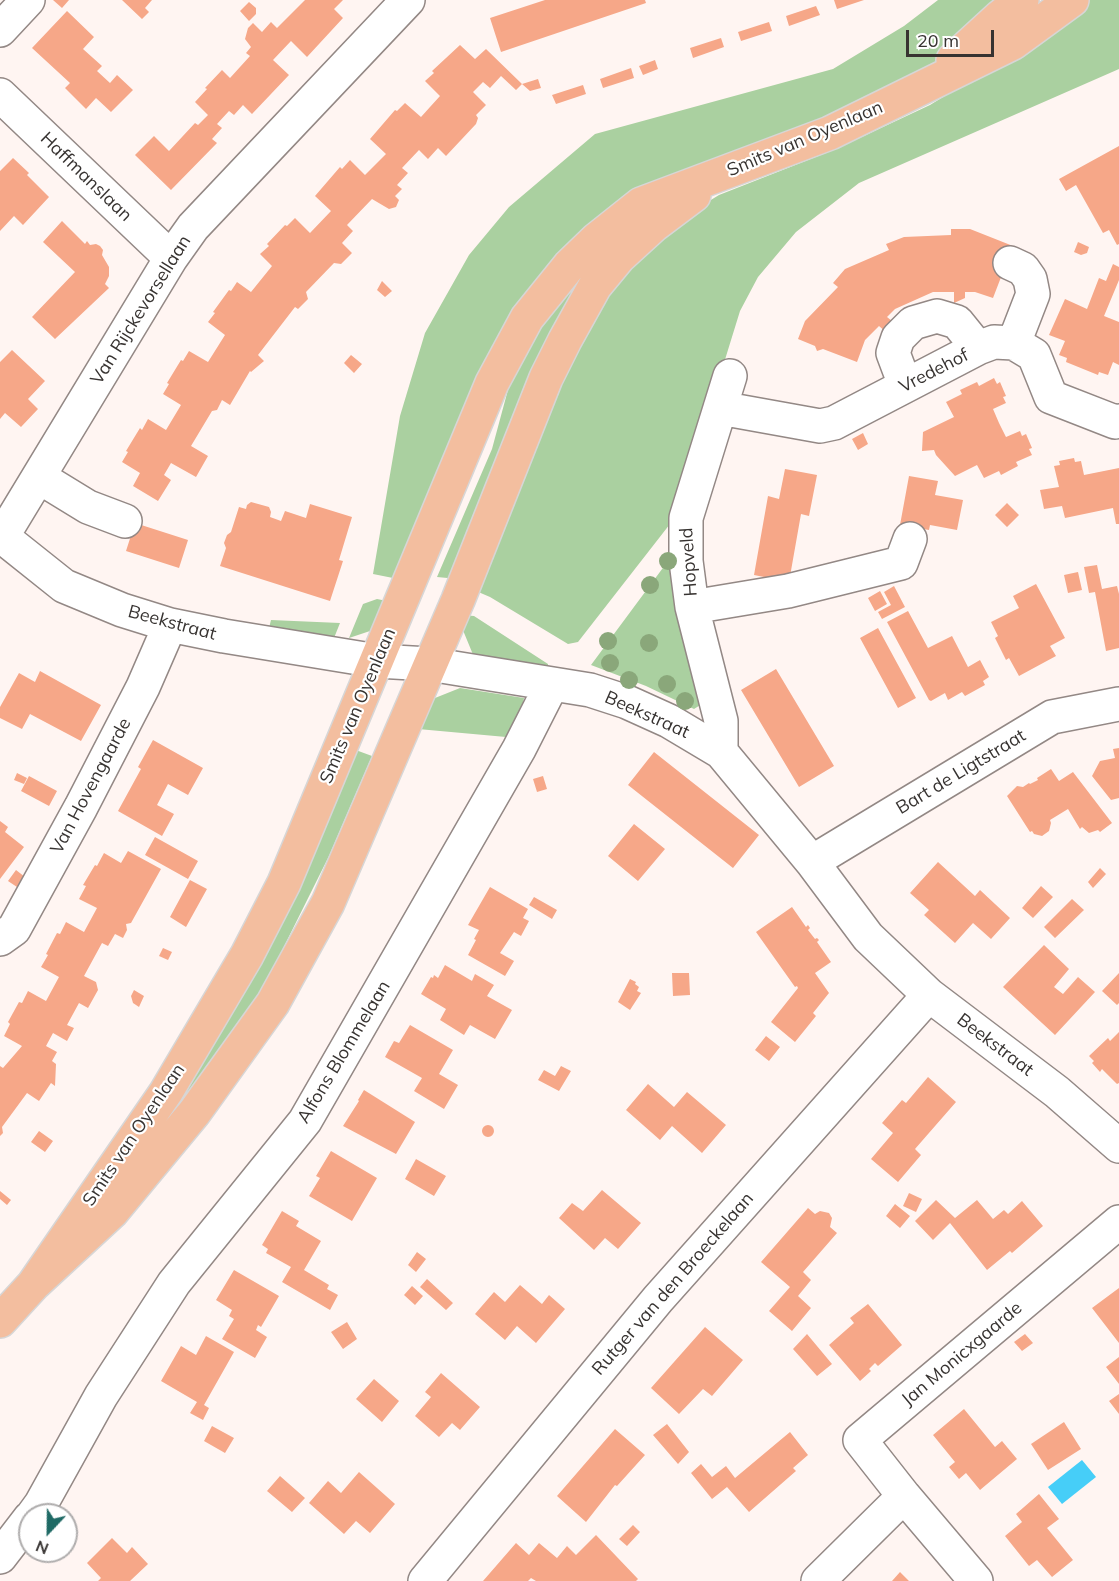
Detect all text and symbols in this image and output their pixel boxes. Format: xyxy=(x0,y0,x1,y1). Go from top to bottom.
scale bar xyxy=(909,18,998,56)
text: 20 m xyxy=(917,29,959,52)
street label: Smits van Oyenlaan xyxy=(724,96,886,182)
street label: Haffmanslaan xyxy=(36,128,136,226)
street label: Van Rijckevorsellaan xyxy=(86,231,196,389)
street label: Vredehof xyxy=(896,344,972,398)
street label: Hopveld xyxy=(676,527,702,597)
street label: Beekstraat xyxy=(126,601,218,645)
street label: Smits van Oyenlaan xyxy=(315,625,401,787)
street label: Beekstraat xyxy=(601,687,693,743)
street label: Van Hovengaarde xyxy=(46,714,136,858)
street label: Bart de Ligtstraat xyxy=(892,725,1030,819)
street label: Alfons Blommelaan xyxy=(293,977,395,1127)
street label: Beekstraat xyxy=(952,1009,1038,1081)
street label: Smits van Oyenlaan xyxy=(78,1060,190,1210)
street label: Rutger van den Broeckelaan xyxy=(588,1188,758,1380)
street label: Jan Monicxgaarde xyxy=(897,1297,1027,1411)
north arrow xyxy=(18,1503,78,1563)
text: N xyxy=(33,1536,51,1559)

